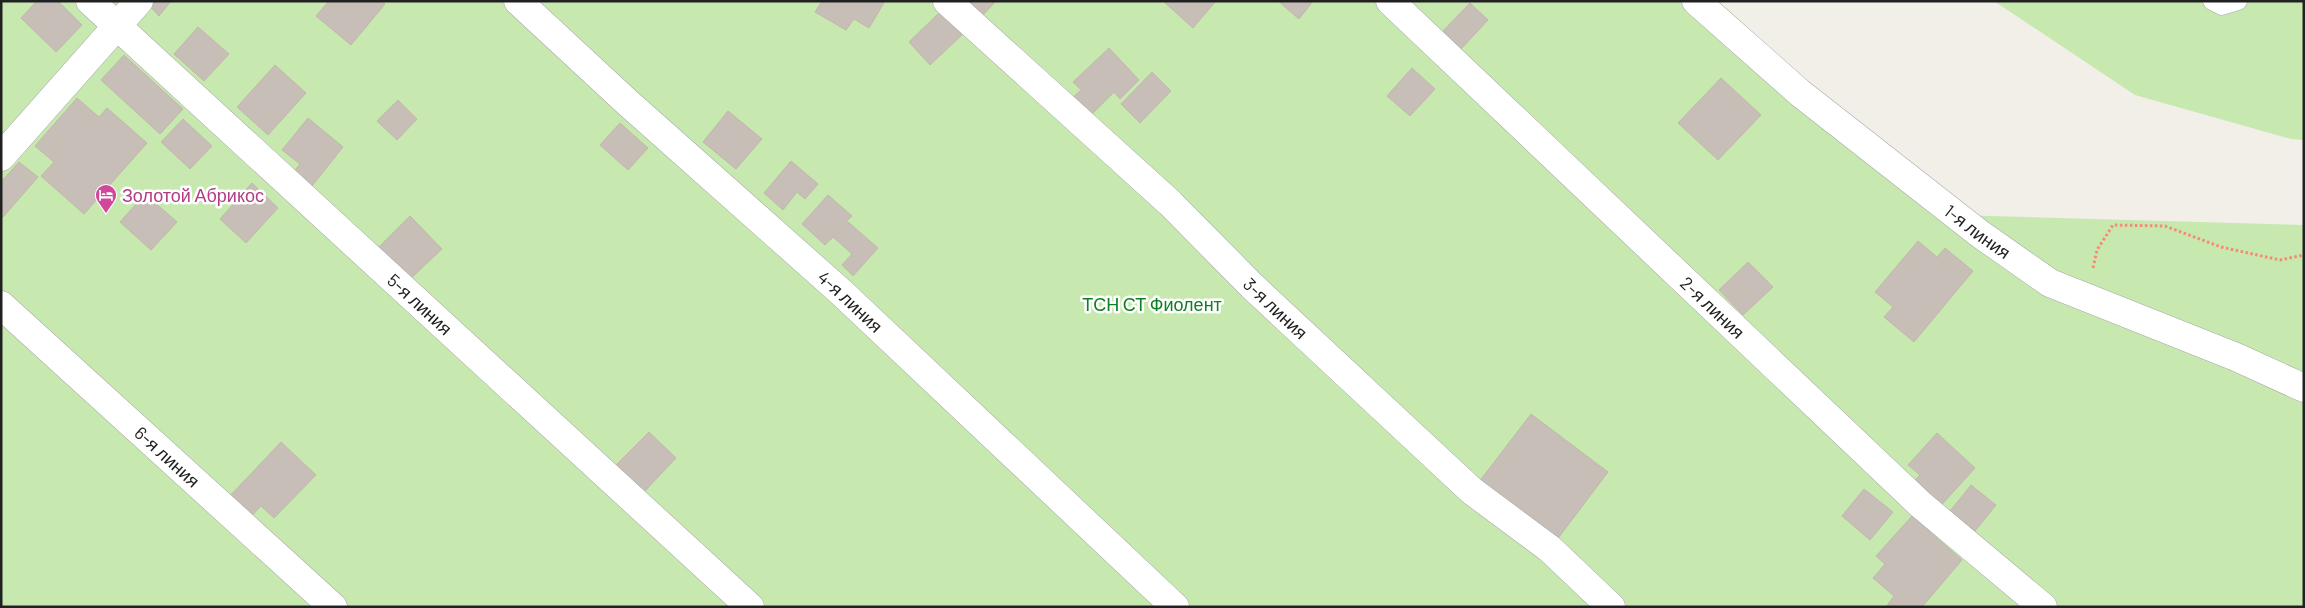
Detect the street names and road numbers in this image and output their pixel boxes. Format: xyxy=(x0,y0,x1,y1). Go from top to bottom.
street label: 1-я линия xyxy=(1940,199,2015,263)
street label: 4-я линия xyxy=(813,266,888,337)
street label: 5-я линия xyxy=(383,269,457,339)
street label: 2-я линия xyxy=(1676,272,1750,343)
street label: 3-я линия xyxy=(1239,273,1313,343)
street label: 6-я линия xyxy=(130,421,204,491)

